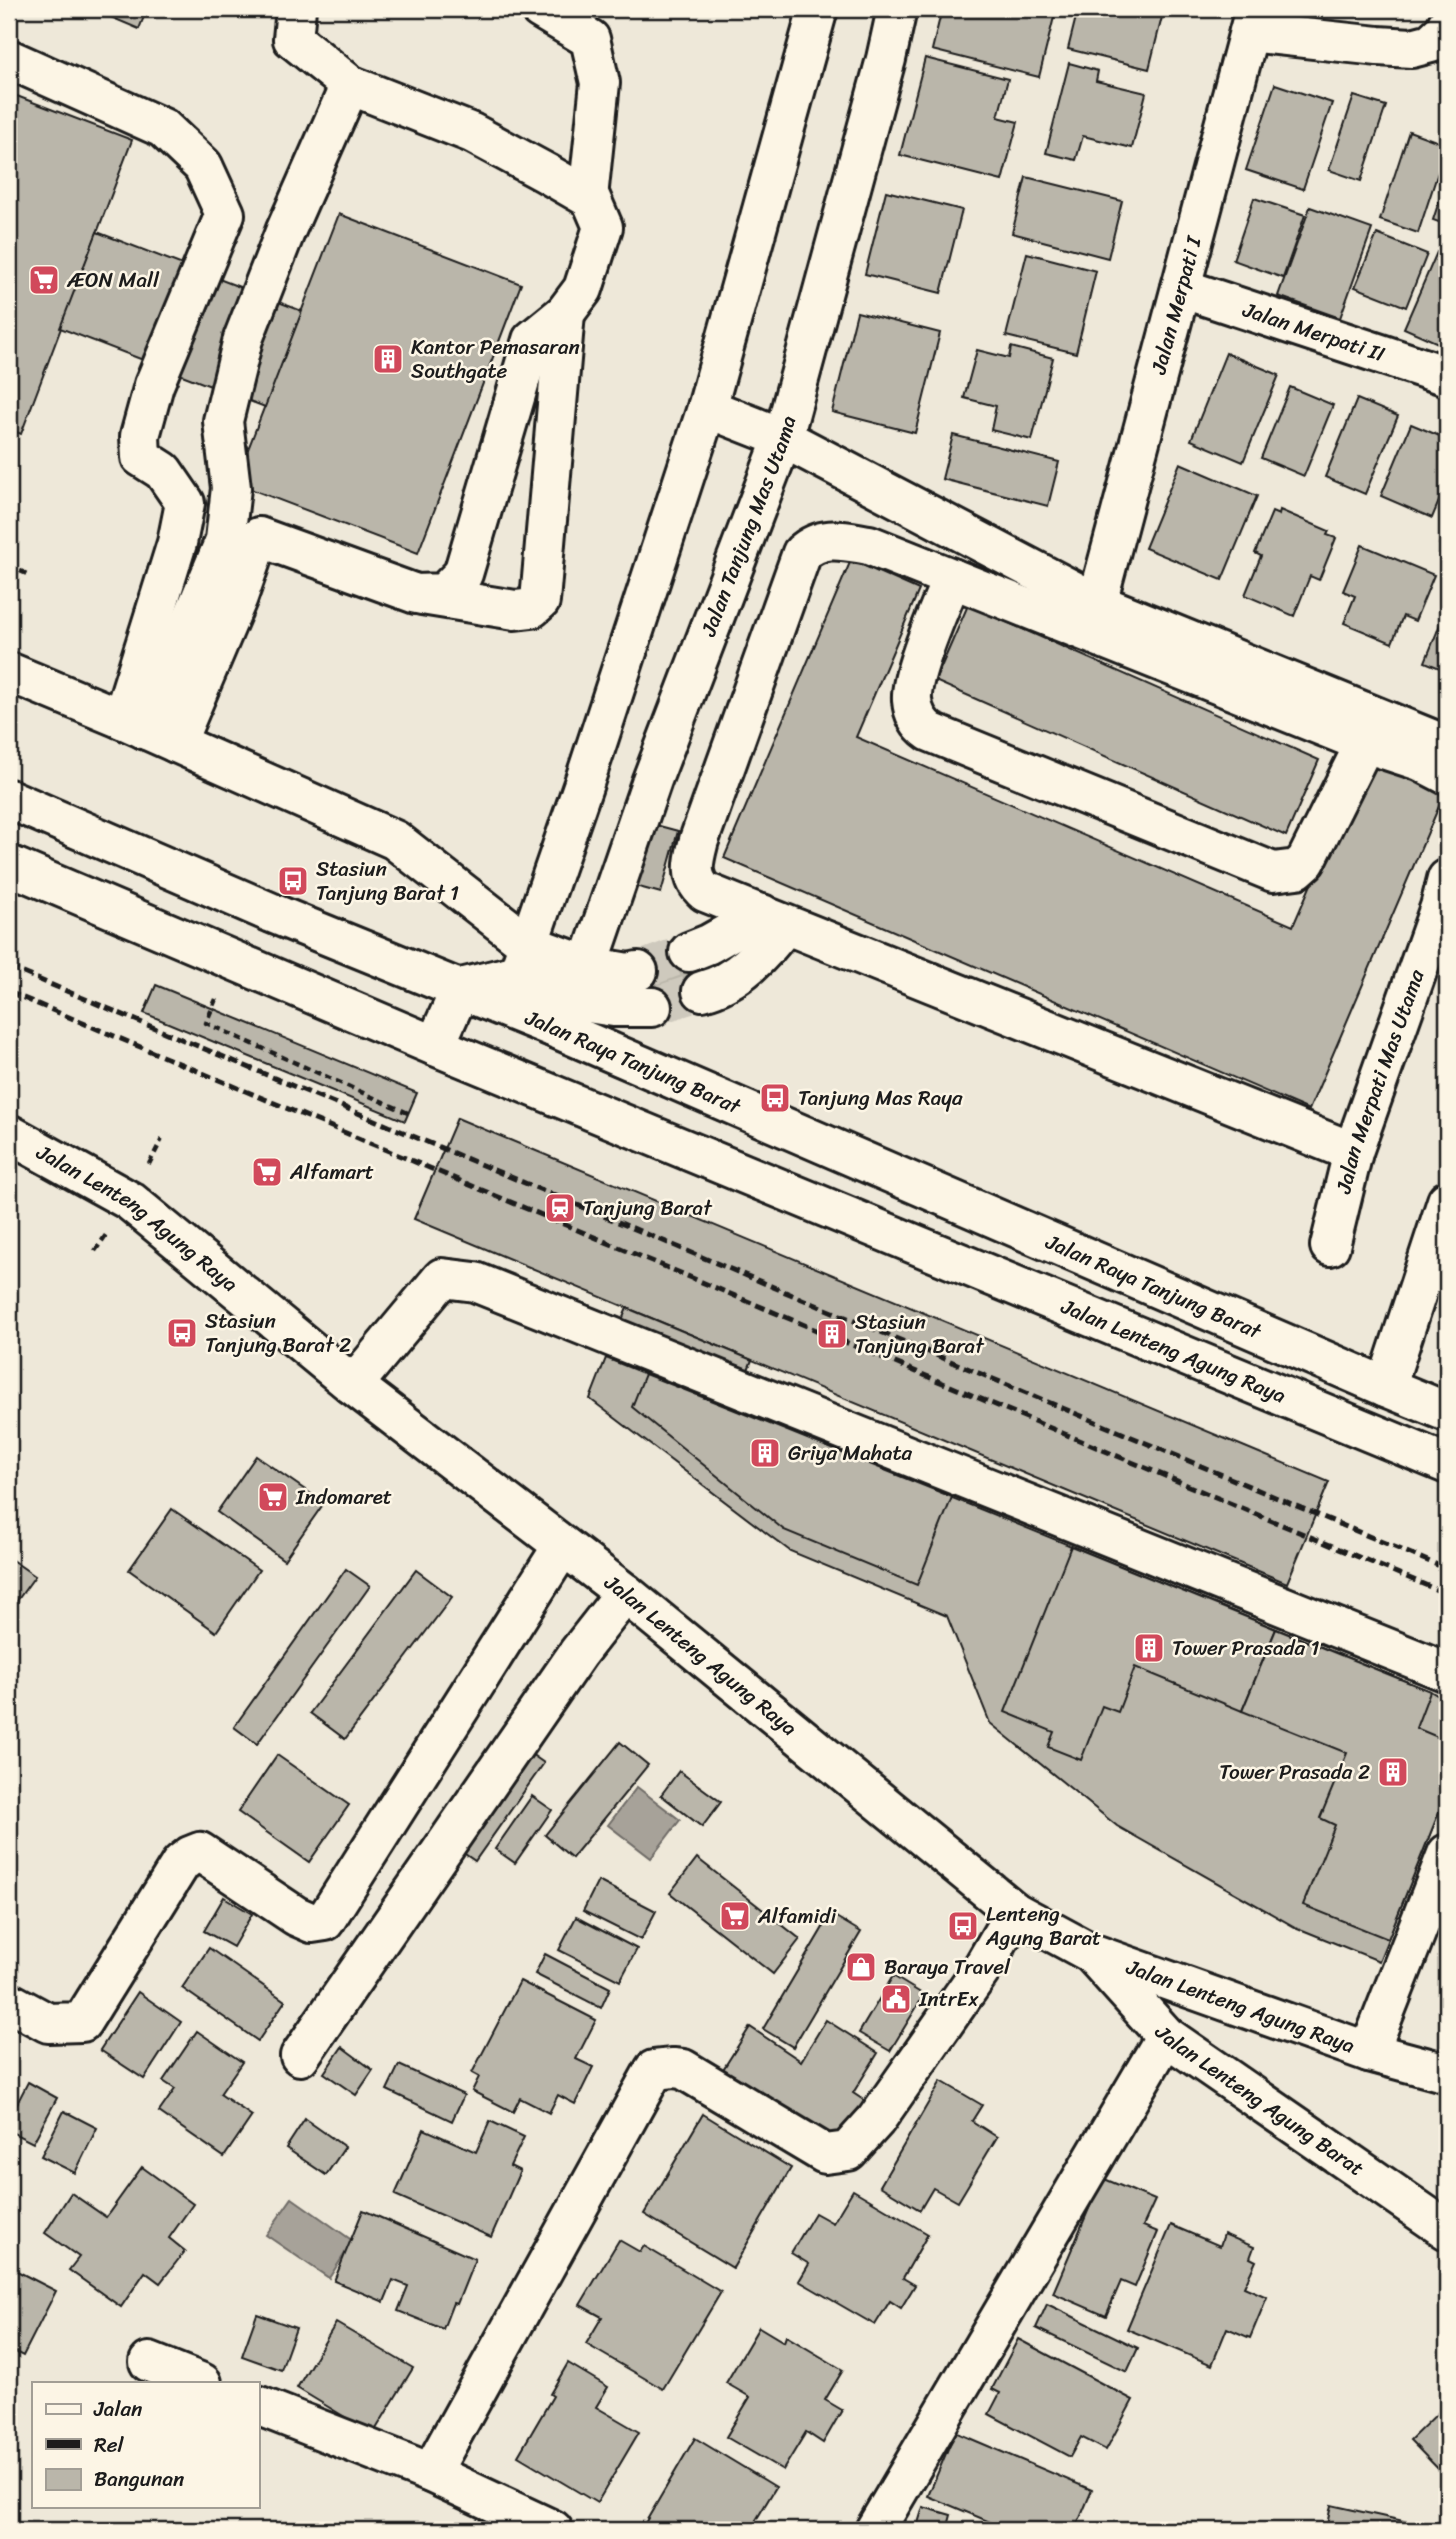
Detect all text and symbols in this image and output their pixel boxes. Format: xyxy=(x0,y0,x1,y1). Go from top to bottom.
street label: Jalan Merpati I xyxy=(1139,231,1213,379)
place label: ÆON Mall xyxy=(66,261,160,299)
supermarket icon: ÆON Mall xyxy=(27,263,61,297)
street label: Jalan Merpati II xyxy=(1237,290,1390,373)
place label: Kantor Pemasaran Southgate xyxy=(411,328,580,390)
building icon: Kantor Pemasaran Southgate xyxy=(371,342,405,376)
street label: Jalan Tanjung Mas Utama xyxy=(689,411,807,643)
place label: Stasiun Tanjung Barat 1 xyxy=(316,850,459,912)
bus stop icon: Stasiun Tanjung Barat 1 xyxy=(276,864,310,898)
street label: Jalan Merpati Mas Utama xyxy=(1324,964,1435,1198)
street label: Jalan Raya Tanjung Barat xyxy=(518,998,748,1126)
place label: Tanjung Mas Raya xyxy=(798,1079,963,1117)
bus stop icon: Tanjung Mas Raya xyxy=(758,1081,792,1115)
street label: Jalan Lenteng Agung Raya xyxy=(29,1133,247,1302)
place label: Alfamart xyxy=(289,1153,374,1191)
supermarket icon: Alfamart xyxy=(250,1155,284,1189)
place label: Tanjung Barat xyxy=(583,1189,713,1227)
station icon: Tanjung Barat xyxy=(543,1191,577,1225)
street label: Jalan Raya Tanjung Barat xyxy=(1039,1223,1269,1350)
street label: Jalan Lenteng Agung Raya xyxy=(1054,1287,1292,1415)
place label: Stasiun Tanjung Barat 2 xyxy=(205,1302,351,1364)
place label: Stasiun Tanjung Barat xyxy=(855,1303,985,1365)
bus stop icon: Stasiun Tanjung Barat 2 xyxy=(165,1316,199,1350)
building icon: Stasiun Tanjung Barat xyxy=(815,1317,849,1351)
place label: Griya Mahata xyxy=(788,1434,913,1472)
building icon: Griya Mahata xyxy=(748,1436,782,1470)
place label: Indomaret xyxy=(295,1478,392,1516)
supermarket icon: Indomaret xyxy=(256,1480,290,1514)
street label: Jalan Lenteng Agung Raya xyxy=(595,1564,806,1746)
place label: Tower Prasada 1 xyxy=(1172,1629,1320,1667)
building icon: Tower Prasada 1 xyxy=(1132,1631,1166,1665)
place label: Tower Prasada 2 xyxy=(1219,1753,1370,1791)
building icon: Tower Prasada 2 xyxy=(1376,1755,1410,1789)
place label: Lenteng Agung Barat xyxy=(985,1895,1101,1957)
place label: Alfamidi xyxy=(757,1897,837,1935)
supermarket icon: Alfamidi xyxy=(718,1899,752,1933)
bus stop icon: Lenteng Agung Barat xyxy=(946,1909,980,1943)
place label: Baraya Travel xyxy=(884,1948,1011,1986)
street label: Jalan Lenteng Agung Raya xyxy=(1120,1948,1361,2065)
shop icon: Baraya Travel xyxy=(844,1950,878,1984)
place label: IntrEx xyxy=(918,1980,979,2018)
public building icon: IntrEx xyxy=(879,1982,913,2016)
street label: Jalan Lenteng Agung Barat xyxy=(1145,2015,1372,2187)
legend xyxy=(32,2382,259,2508)
text: Jalan xyxy=(93,2390,142,2428)
text: Rel xyxy=(94,2426,125,2464)
text: Bangunan xyxy=(94,2460,184,2498)

